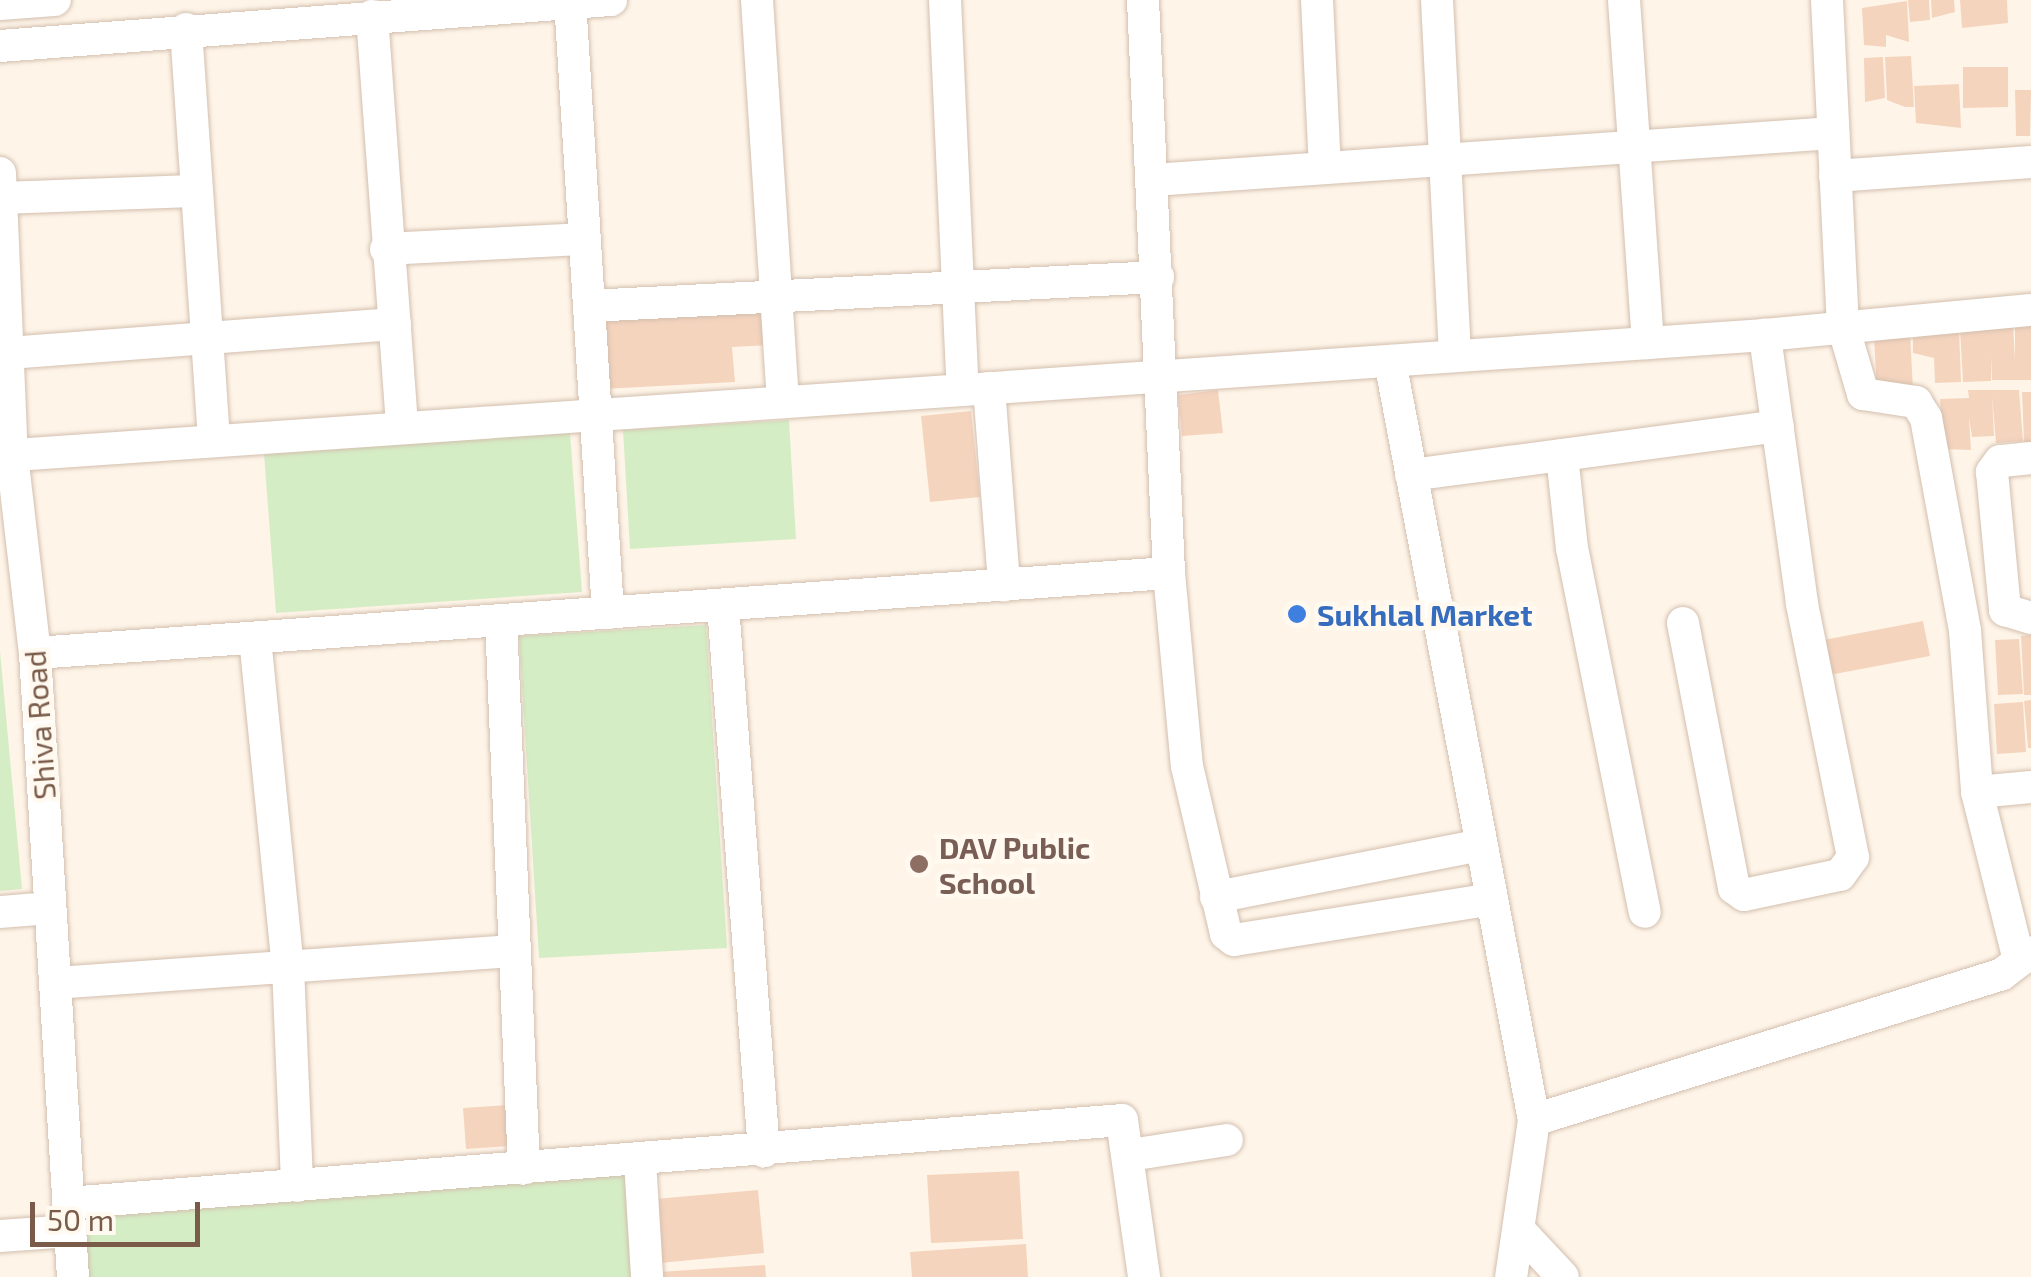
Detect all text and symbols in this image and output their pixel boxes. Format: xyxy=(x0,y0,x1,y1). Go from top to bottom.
place label: Sukhlal Market xyxy=(1317,596,1533,632)
marker: Sukhlal Market xyxy=(1286,603,1308,625)
street label: Shiva Road xyxy=(16,649,62,801)
place label: DAV Public School xyxy=(939,829,1091,900)
marker: DAV Public School xyxy=(908,853,930,875)
scale bar xyxy=(35,1182,205,1244)
text: 50 m xyxy=(47,1201,114,1237)

